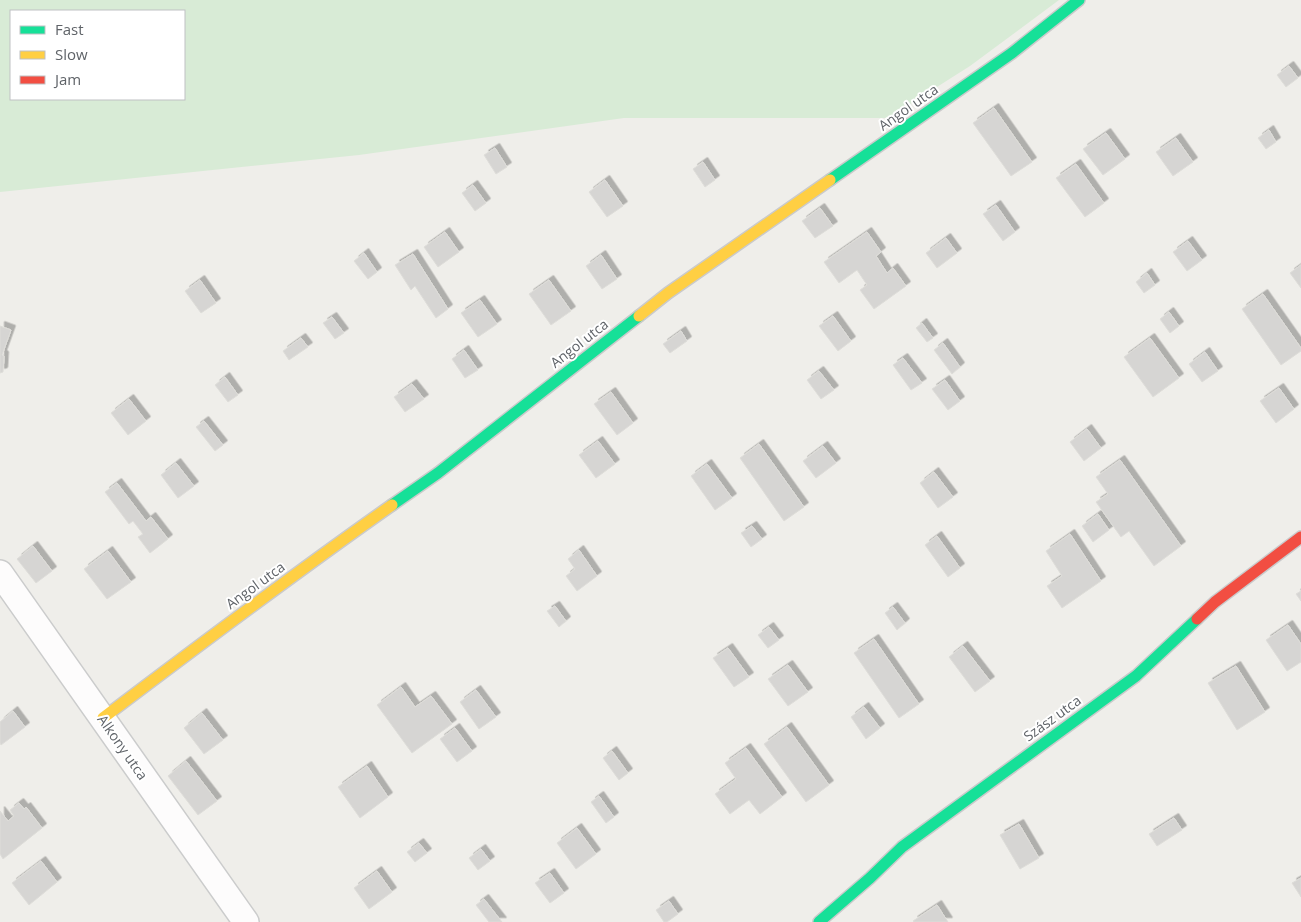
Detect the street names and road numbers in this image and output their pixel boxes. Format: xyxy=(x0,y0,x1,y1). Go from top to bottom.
street label: Angol utca xyxy=(874,80,942,134)
street label: Angol utca xyxy=(546,314,612,372)
street label: Angol utca xyxy=(222,557,288,613)
street label: Szász utca xyxy=(1019,691,1085,745)
street label: Alkony utca xyxy=(94,711,152,783)

